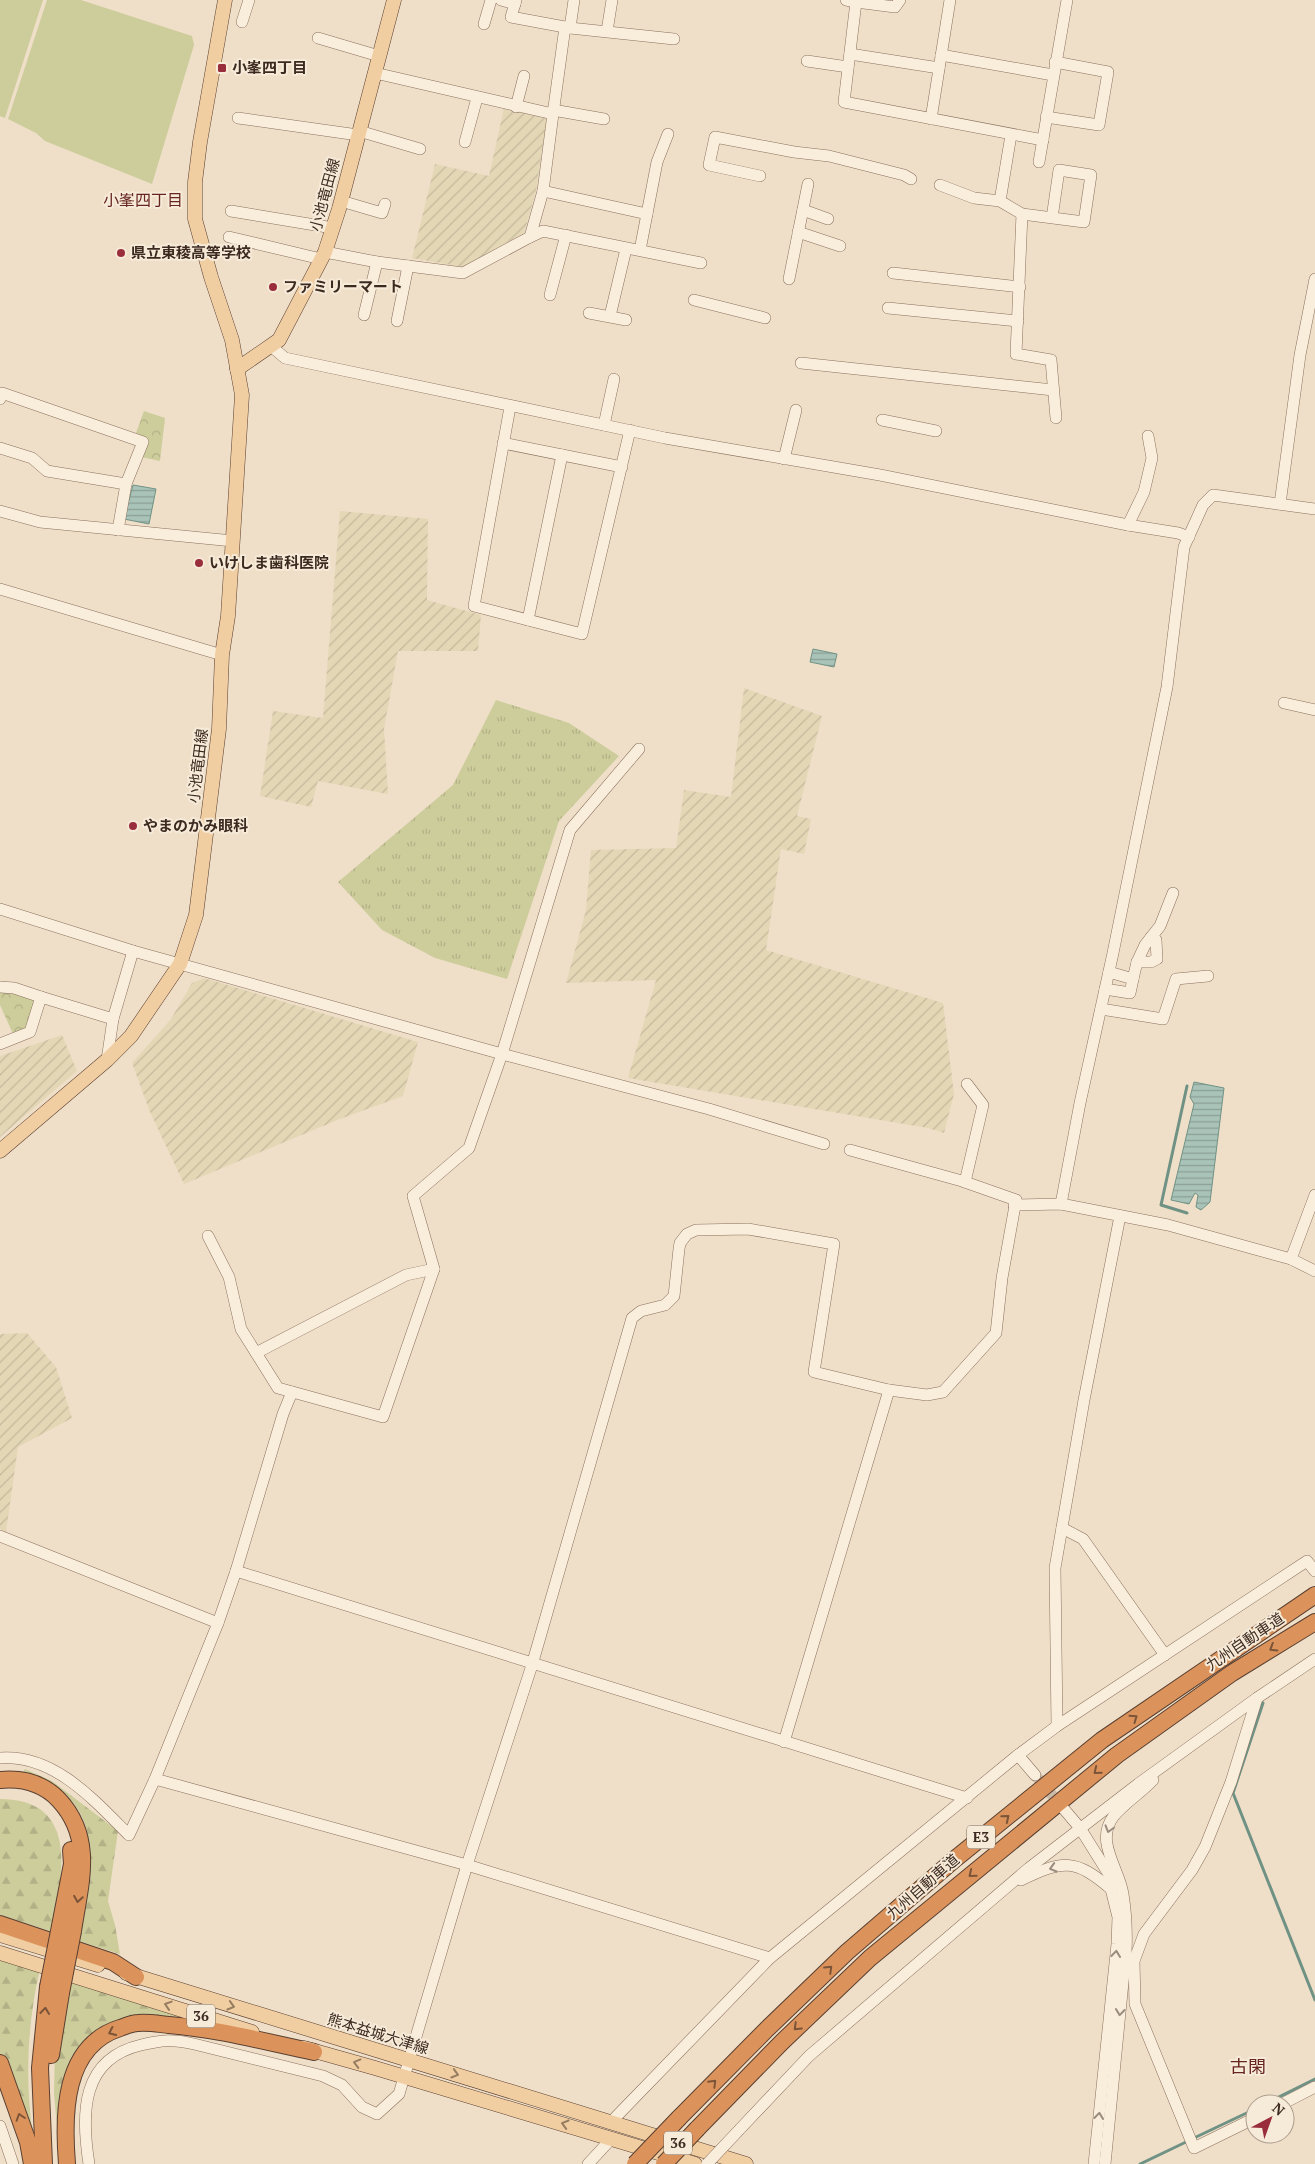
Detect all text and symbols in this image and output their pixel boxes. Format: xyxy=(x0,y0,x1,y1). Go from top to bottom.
place label: 小峯四丁目 xyxy=(232,57,307,77)
marker: 小峯四丁目 xyxy=(216,62,228,74)
street label: 小池竜田線 xyxy=(305,156,343,234)
district label: 小峯四丁目 xyxy=(103,189,183,211)
place label: 県立東稜高等学校 xyxy=(131,242,251,262)
marker: 県立東稜高等学校 xyxy=(115,247,127,259)
place label: ファミリーマート xyxy=(283,276,403,296)
marker: ファミリーマート xyxy=(267,281,279,293)
place label: いけしま歯科医院 xyxy=(209,552,329,572)
marker: いけしま歯科医院 xyxy=(193,557,205,569)
street label: 小池竜田線 xyxy=(183,727,212,804)
place label: やまのかみ眼科 xyxy=(143,815,248,835)
marker: やまのかみ眼科 xyxy=(127,820,139,832)
street label: 九州自動車道 xyxy=(1202,1608,1287,1675)
one-way arrow xyxy=(1270,1641,1279,1651)
one-way arrow xyxy=(1128,1715,1138,1724)
one-way arrow xyxy=(1094,1765,1103,1774)
one-way arrow xyxy=(1000,1814,1009,1823)
one-way arrow xyxy=(1104,1824,1115,1833)
road number: E3 xyxy=(967,1825,995,1848)
street label: 九州自動車道 xyxy=(882,1849,963,1923)
one-way arrow xyxy=(1049,1862,1057,1872)
one-way arrow xyxy=(969,1869,978,1877)
one-way arrow xyxy=(73,1895,84,1903)
one-way arrow xyxy=(1110,1950,1121,1958)
one-way arrow xyxy=(823,1966,832,1975)
one-way arrow xyxy=(164,2001,173,2011)
one-way arrow xyxy=(226,2001,234,2011)
road number: 36 xyxy=(187,2004,215,2028)
one-way arrow xyxy=(39,2006,50,2014)
street label: 熊本益城大津線 xyxy=(325,2008,431,2058)
one-way arrow xyxy=(1115,2008,1126,2016)
one-way arrow xyxy=(794,2021,803,2030)
one-way arrow xyxy=(108,2025,117,2036)
district label: 古閑 xyxy=(1230,2054,1266,2078)
one-way arrow xyxy=(352,2058,361,2069)
one-way arrow xyxy=(450,2069,459,2079)
one-way arrow xyxy=(707,2080,716,2089)
north arrow xyxy=(1245,2094,1295,2144)
text: N xyxy=(1269,2098,1289,2120)
one-way arrow xyxy=(1093,2111,1104,2119)
one-way arrow xyxy=(15,2113,25,2122)
one-way arrow xyxy=(561,2120,570,2130)
road number: 36 xyxy=(664,2132,692,2154)

